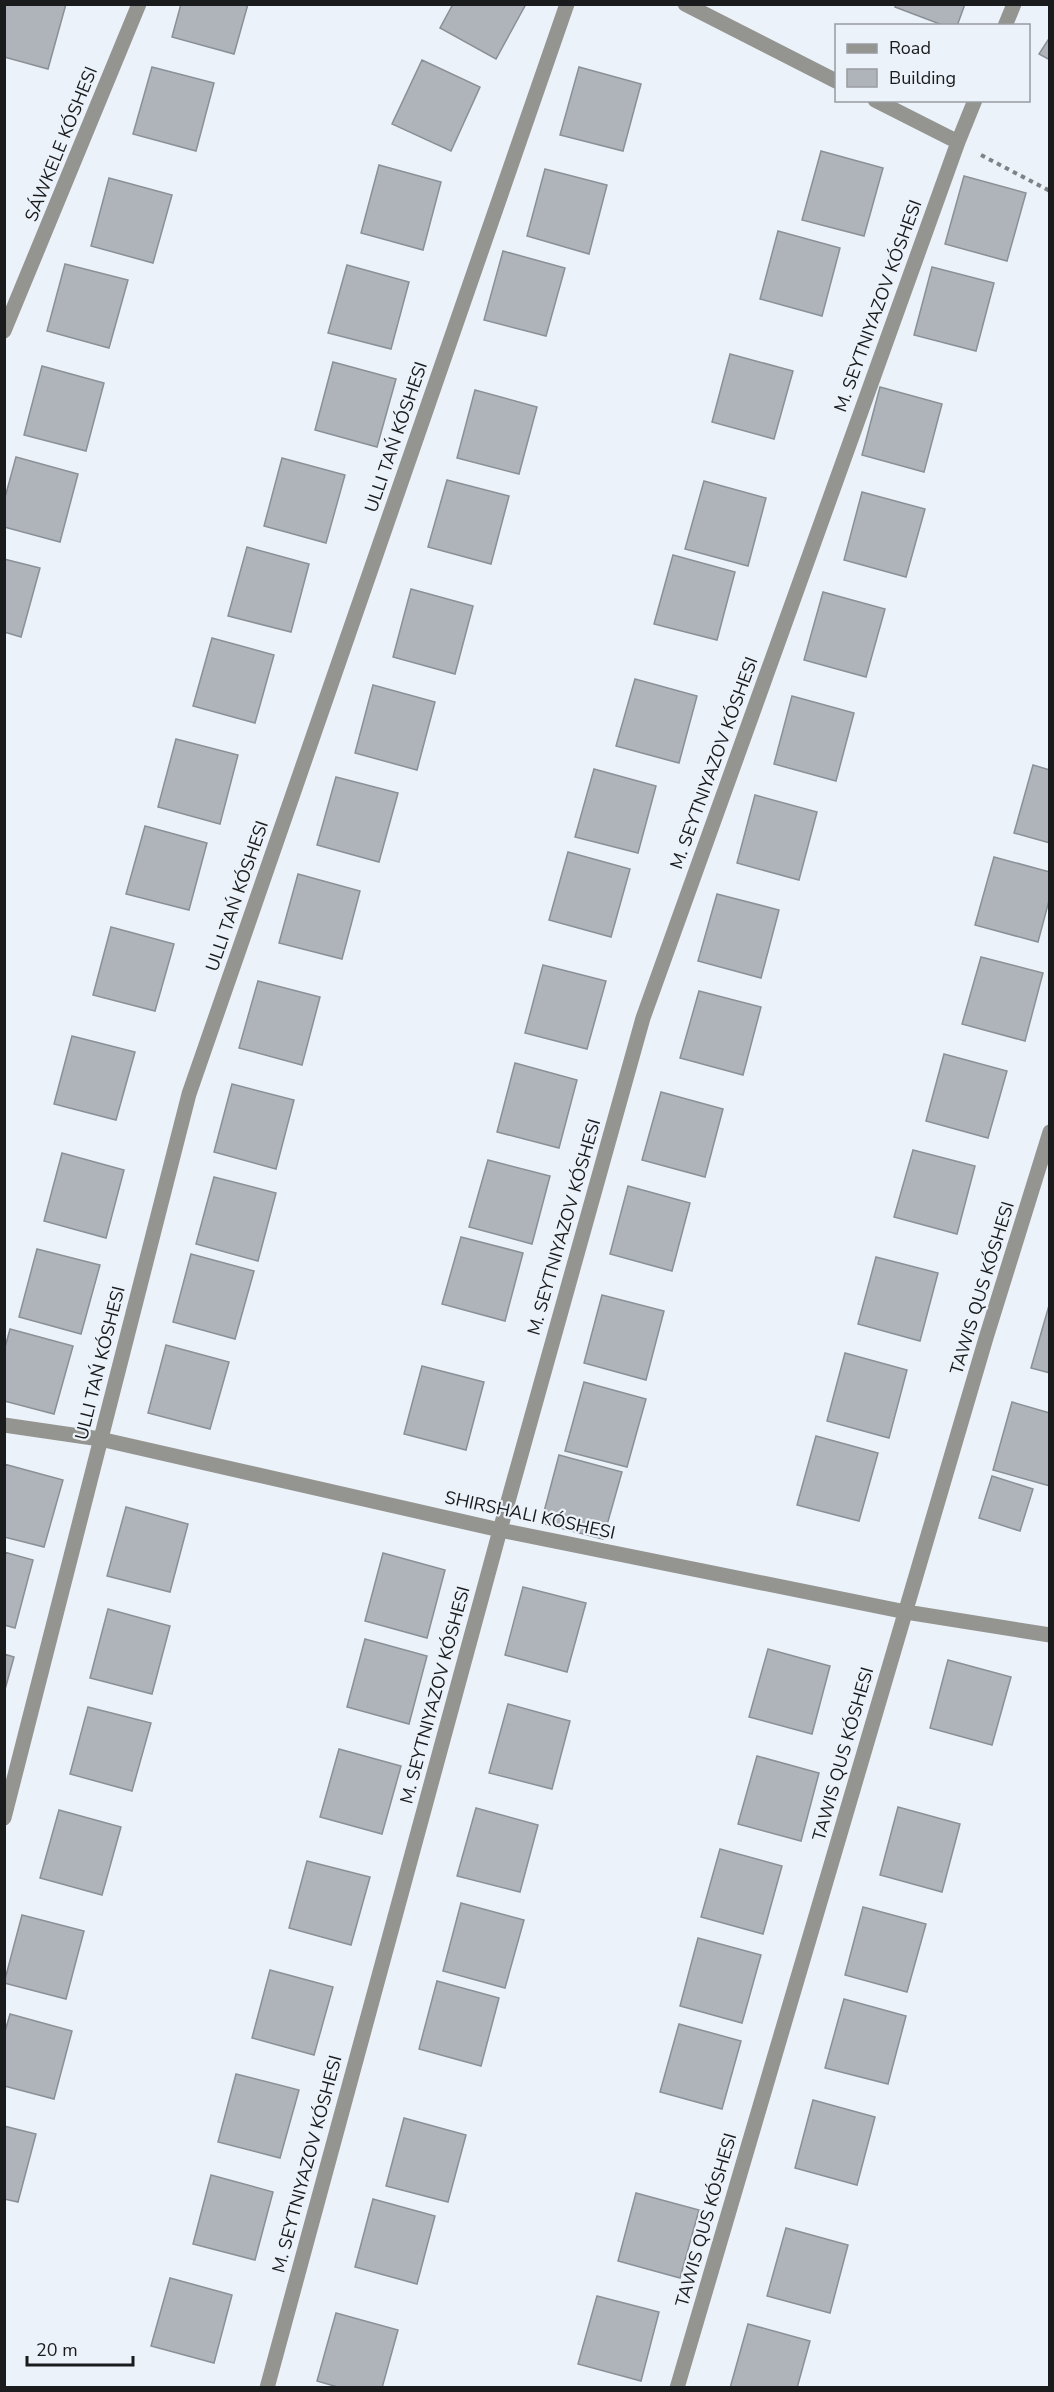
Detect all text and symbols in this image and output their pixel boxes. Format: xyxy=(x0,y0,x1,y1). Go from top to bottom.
legend xyxy=(835,24,1030,102)
text: Road xyxy=(889,36,931,60)
street label: SÁWKELE KÓSHESI xyxy=(19,63,103,225)
text: Building xyxy=(889,66,956,90)
street label: M. SEYTNIYAZOV KÓSHESI xyxy=(828,197,928,415)
street label: ULLI TAŃ KÓSHESI xyxy=(359,359,433,515)
street label: M. SEYTNIYAZOV KÓSHESI xyxy=(664,654,764,872)
street label: ULLI TAŃ KÓSHESI xyxy=(200,818,274,974)
street label: M. SEYTNIYAZOV KÓSHESI xyxy=(522,1116,606,1338)
street label: TAWIS QUS KÓSHESI xyxy=(944,1199,1020,1377)
street label: ULLI TAŃ KÓSHESI xyxy=(69,1284,131,1442)
street label: SHIRSHALI KÓSHESI xyxy=(443,1485,617,1545)
street label: M. SEYTNIYAZOV KÓSHESI xyxy=(394,1584,476,1806)
street label: TAWIS QUS KÓSHESI xyxy=(807,1664,879,1844)
street label: M. SEYTNIYAZOV KÓSHESI xyxy=(266,2053,348,2275)
street label: TAWIS QUS KÓSHESI xyxy=(670,2130,742,2310)
scale bar xyxy=(27,2329,134,2367)
text: 20 m xyxy=(36,2338,78,2362)

